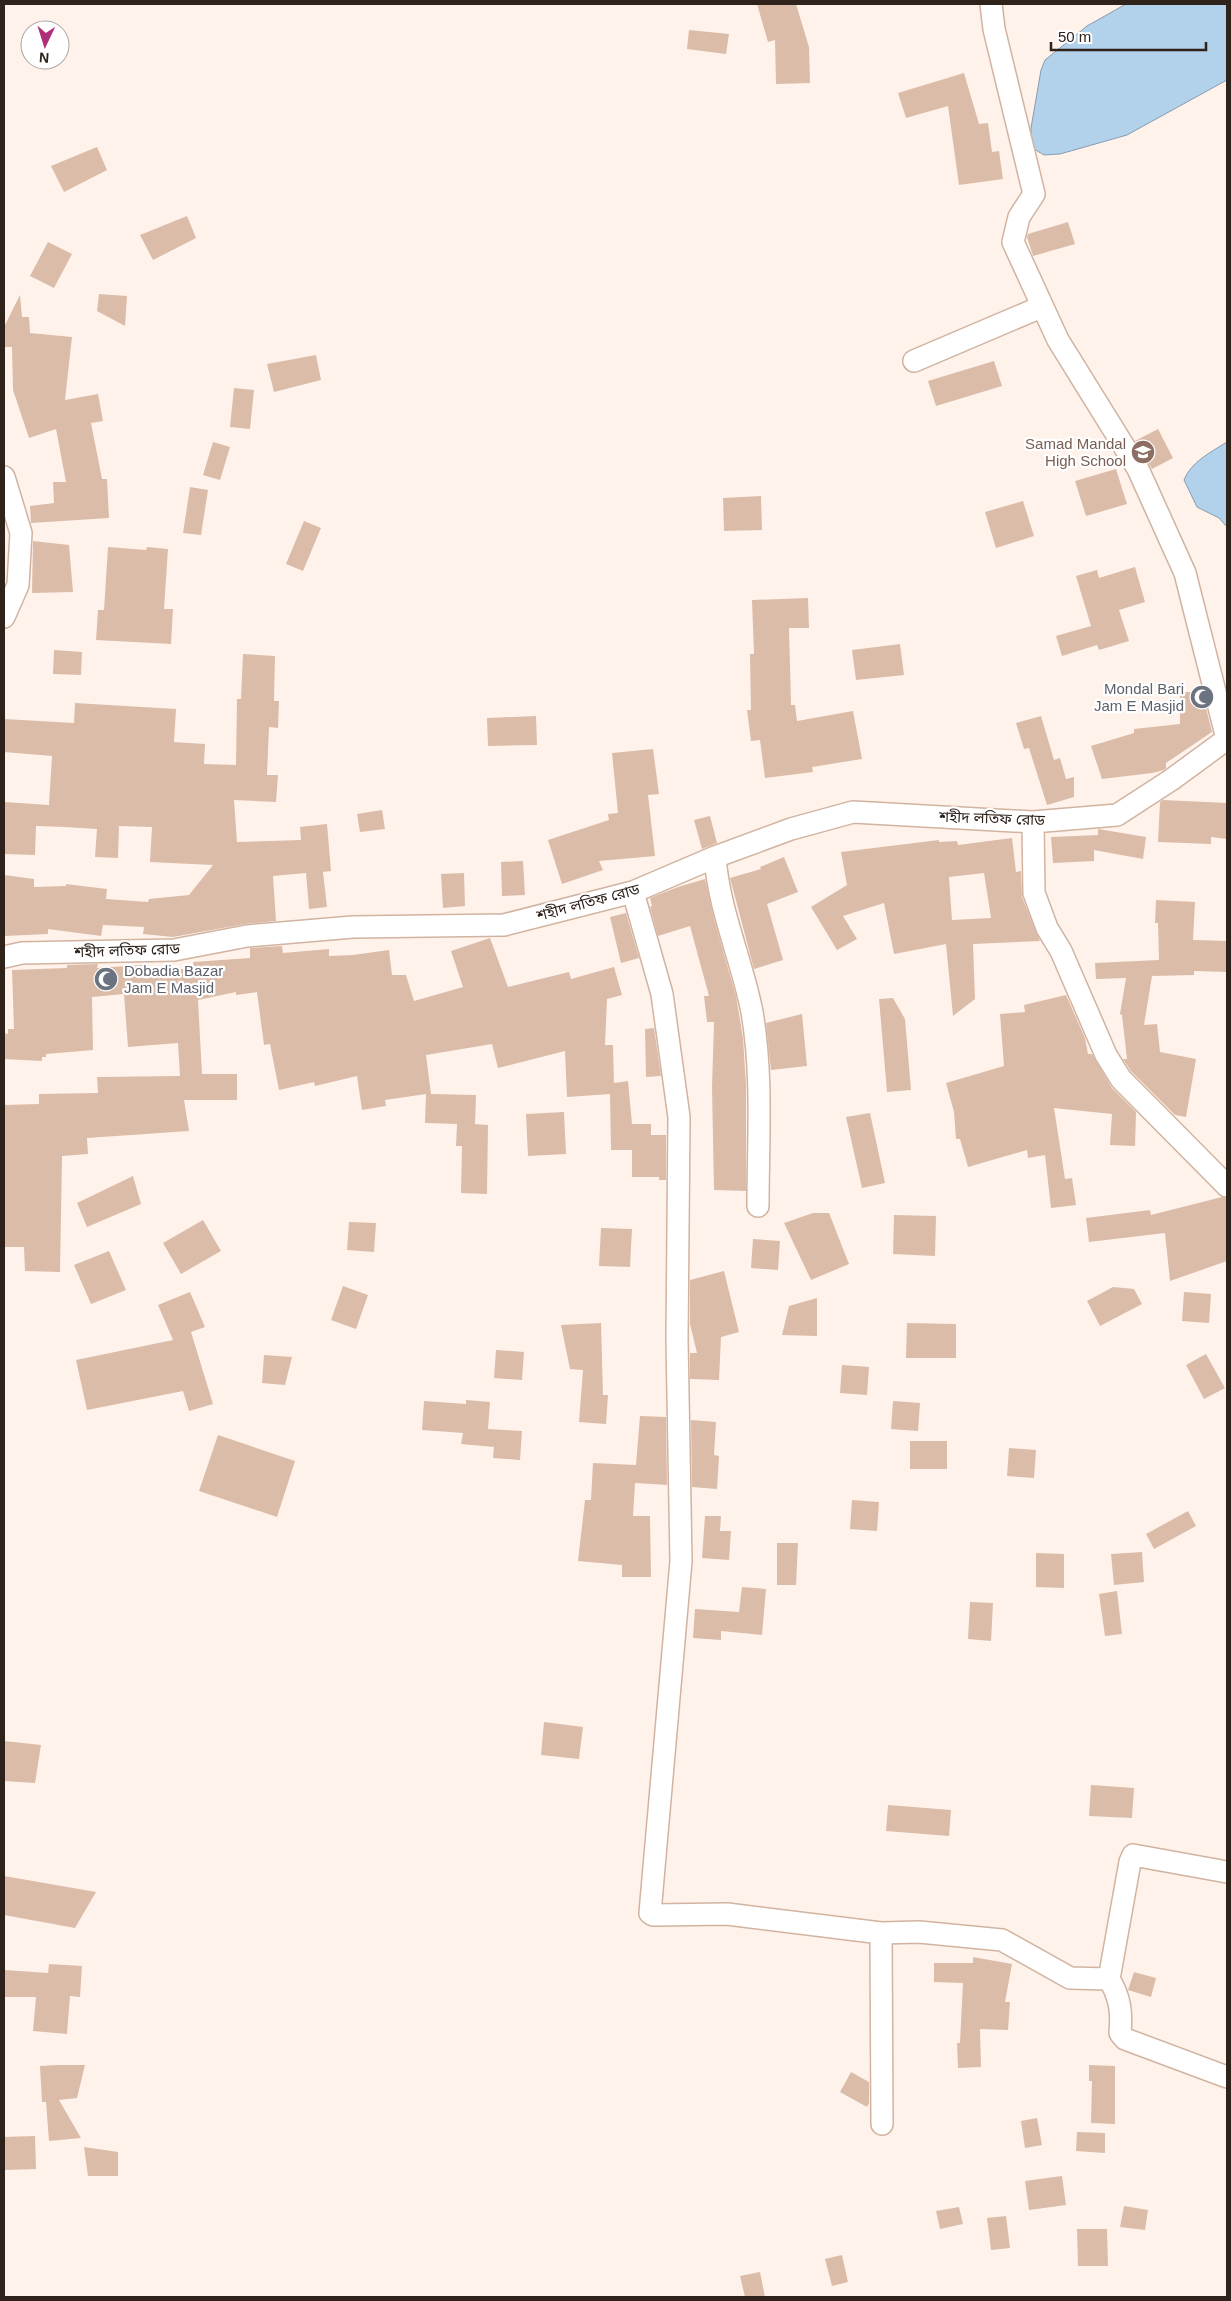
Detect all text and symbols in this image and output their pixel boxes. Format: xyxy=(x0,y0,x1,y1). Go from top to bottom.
north arrow xyxy=(20,20,70,70)
scale bar xyxy=(1051,20,1206,52)
text: 50 m xyxy=(1058,28,1091,45)
text: N xyxy=(38,50,50,66)
place label: Samad Mandal High School xyxy=(1025,435,1126,469)
school or university icon: Samad Mandal High School xyxy=(1130,439,1156,465)
place label: Mondal Bari Jam E Masjid xyxy=(1094,680,1184,714)
mosque icon: Mondal Bari Jam E Masjid xyxy=(1189,684,1215,710)
street label: শহীদ লতিফ রোড xyxy=(938,808,1046,828)
street label: শহীদ লতিফ রোড xyxy=(534,880,642,924)
street label: শহীদ লতিফ রোড xyxy=(73,940,181,960)
place label: Dobadia Bazar Jam E Masjid xyxy=(124,962,223,996)
mosque icon: Dobadia Bazar Jam E Masjid xyxy=(93,966,119,992)

